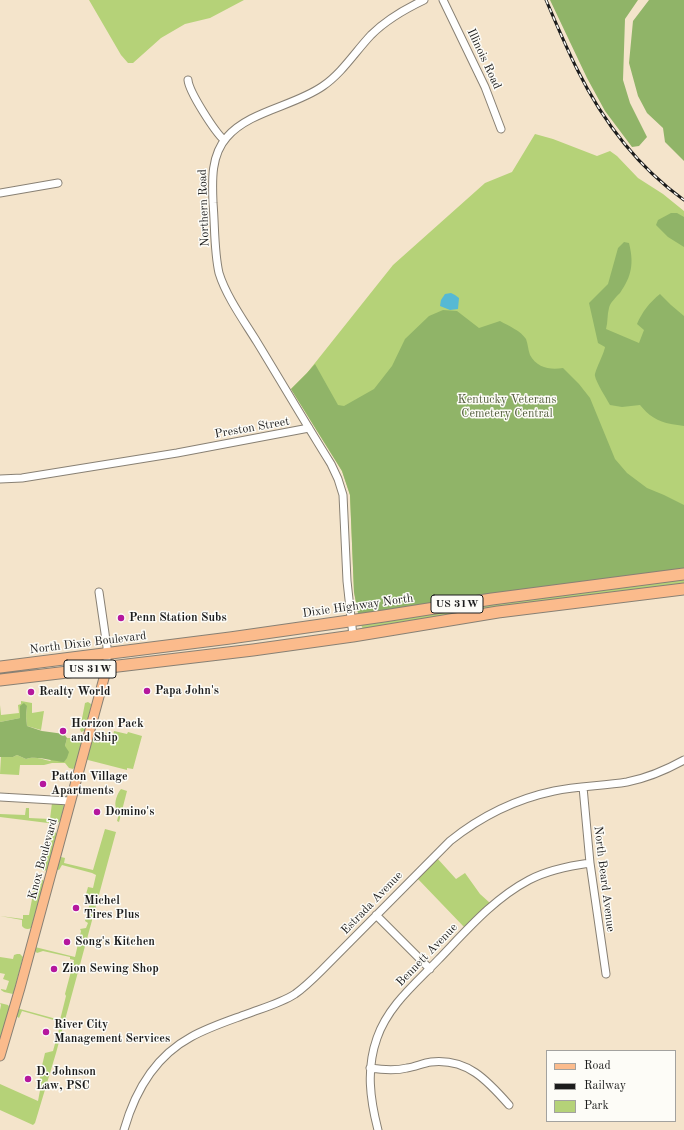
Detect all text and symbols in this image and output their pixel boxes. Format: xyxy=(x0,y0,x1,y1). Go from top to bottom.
street label: Illinois Road xyxy=(464,26,504,92)
street label: Northern Road xyxy=(195,169,213,247)
park label: Kentucky Veterans Cemetery Central xyxy=(458,393,556,421)
street label: Preston Street xyxy=(214,414,290,442)
street label: Dixie Highway North xyxy=(302,591,414,621)
road number: US 31W xyxy=(431,595,483,613)
place label: Penn Station Subs xyxy=(129,611,227,625)
marker: Penn Station Subs xyxy=(116,613,126,623)
street label: North Dixie Boulevard xyxy=(29,629,147,657)
road number: US 31W xyxy=(64,660,116,678)
place label: Papa John's xyxy=(155,684,219,698)
place label: Realty World xyxy=(39,685,110,699)
marker: Papa John's xyxy=(142,686,152,696)
marker: Realty World xyxy=(26,687,36,697)
place label: Horizon Pack and Ship xyxy=(71,717,144,745)
marker: Horizon Pack and Ship xyxy=(58,726,68,736)
place label: Patton Village Apartments xyxy=(51,770,128,798)
marker: Patton Village Apartments xyxy=(38,779,48,789)
place label: Domino's xyxy=(105,805,154,819)
marker: Domino's xyxy=(92,807,102,817)
street label: Knox Boulevard xyxy=(25,817,61,901)
street label: North Beard Avenue xyxy=(590,825,618,933)
street label: Estrada Avenue xyxy=(338,868,406,938)
place label: Michel Tires Plus xyxy=(84,894,139,922)
marker: Michel Tires Plus xyxy=(71,903,81,913)
street label: Bennett Avenue xyxy=(393,920,461,990)
place label: Song's Kitchen xyxy=(75,935,155,949)
marker: Song's Kitchen xyxy=(62,937,72,947)
place label: Zion Sewing Shop xyxy=(62,962,159,976)
marker: Zion Sewing Shop xyxy=(49,964,59,974)
place label: River City Management Services xyxy=(54,1018,170,1046)
marker: River City Management Services xyxy=(41,1027,51,1037)
legend xyxy=(546,1050,676,1122)
text: Road xyxy=(584,1060,611,1072)
place label: D. Johnson Law, PSC xyxy=(36,1065,96,1093)
marker: D. Johnson Law, PSC xyxy=(23,1074,33,1084)
text: Railway xyxy=(584,1080,626,1092)
text: Park xyxy=(584,1100,609,1112)

